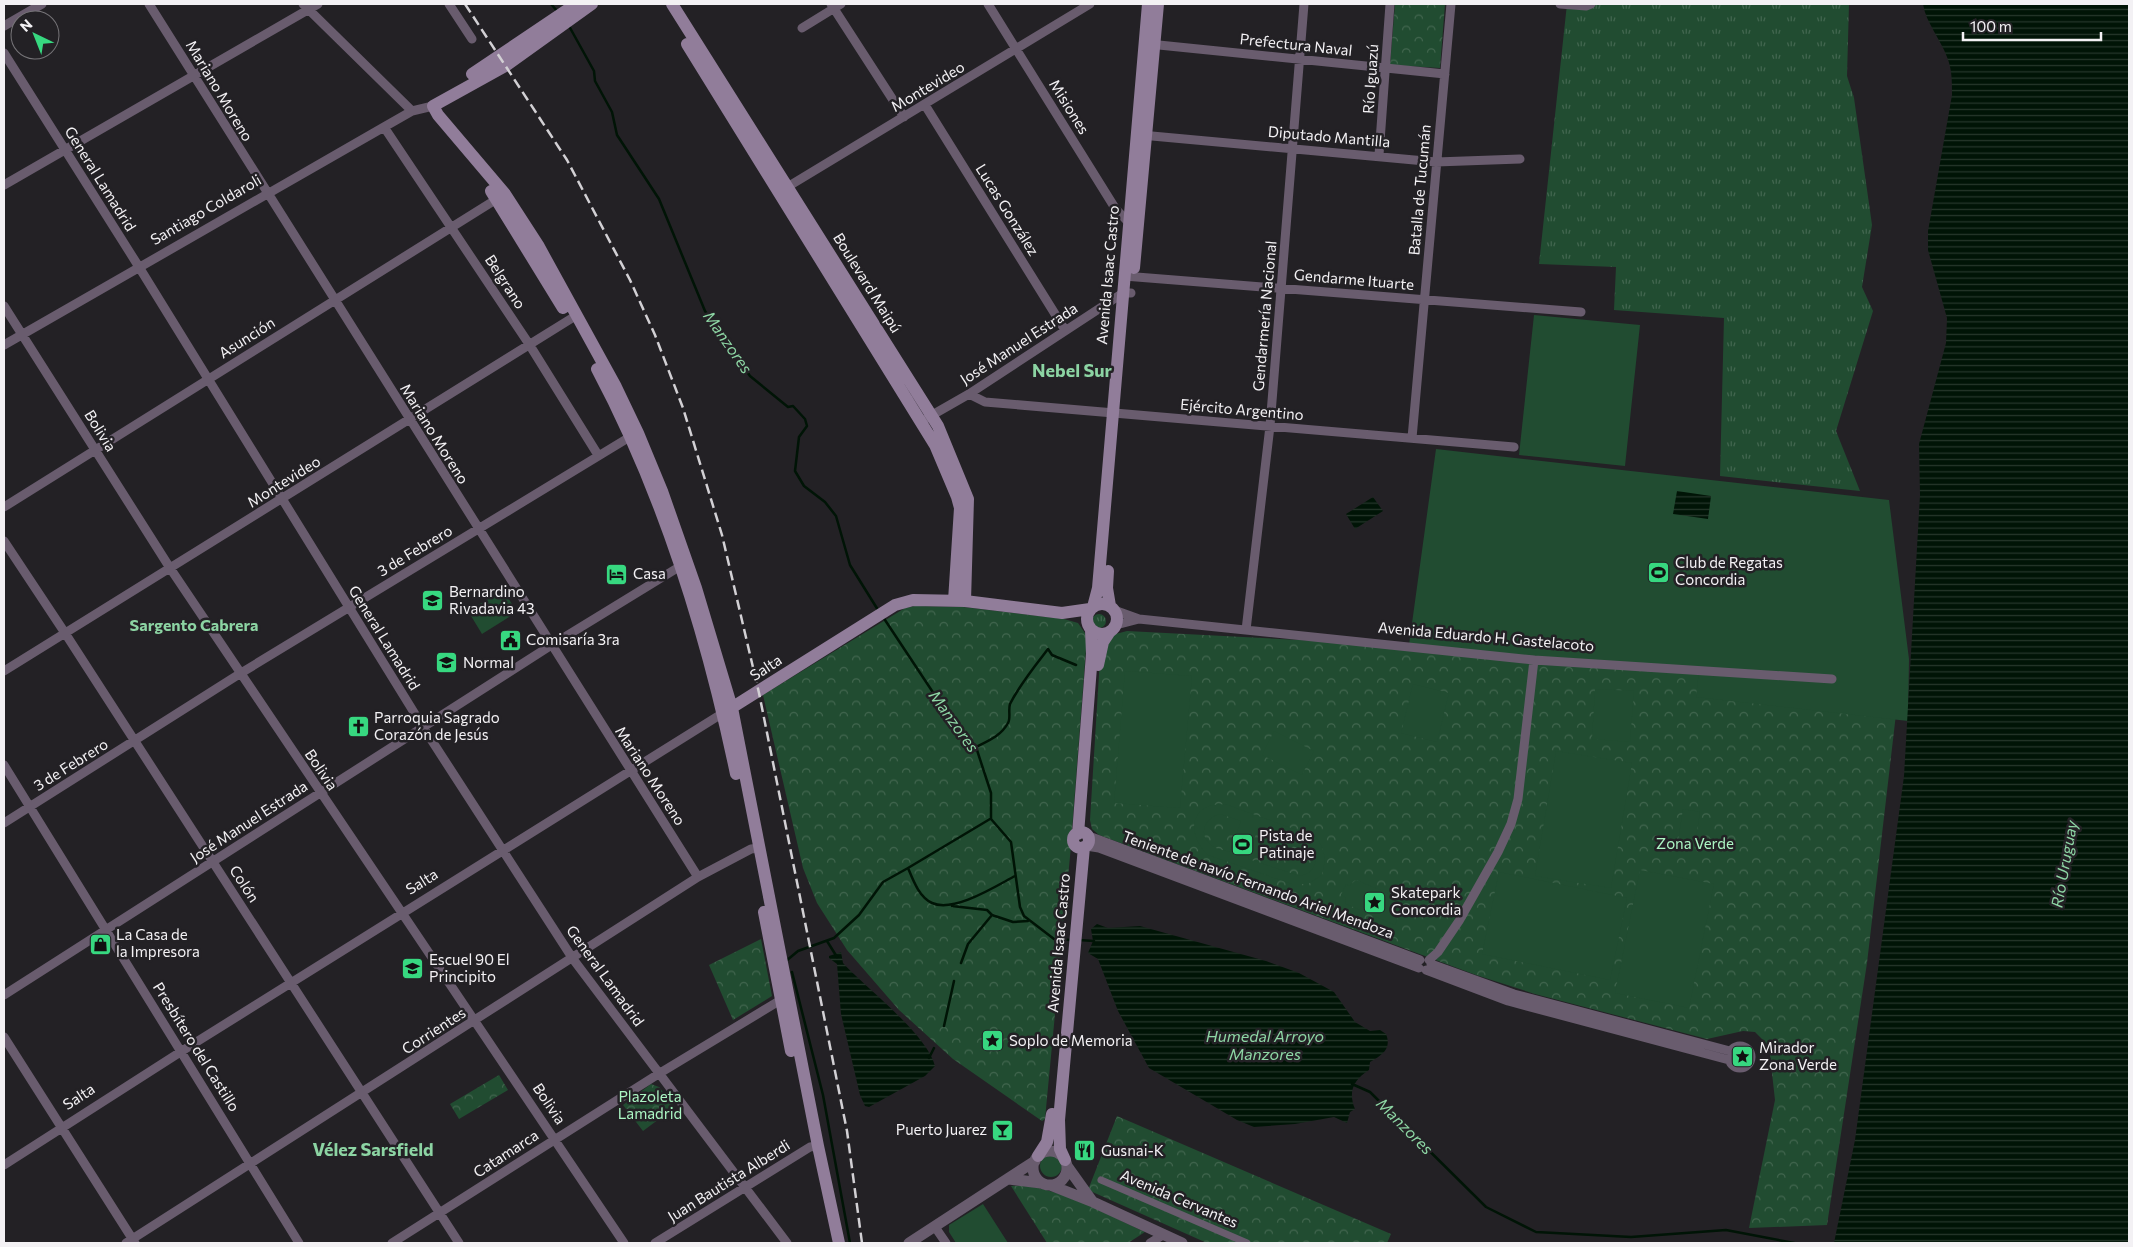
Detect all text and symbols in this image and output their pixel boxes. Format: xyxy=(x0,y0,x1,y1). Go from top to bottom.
north arrow xyxy=(10,10,60,60)
scale bar xyxy=(1963,10,2100,42)
text: N xyxy=(16,15,35,35)
text: 100 m xyxy=(1970,17,2012,35)
street label: Prefectura Naval xyxy=(1239,29,1353,59)
street label: Mariano Moreno xyxy=(183,37,257,144)
street label: Río Iguazú xyxy=(1359,43,1381,115)
street label: Montevideo xyxy=(887,57,968,115)
street label: Misiones xyxy=(1046,76,1094,137)
street label: Diputado Mantilla xyxy=(1267,122,1391,150)
street label: General Lamadrid xyxy=(61,123,140,234)
street label: Batalla de Tucumán xyxy=(1404,124,1434,256)
street label: Lucas González xyxy=(972,160,1043,259)
street label: Santiago Coldaroli xyxy=(147,170,264,248)
street label: Avenida Isaac Castro xyxy=(1092,205,1122,345)
street label: Boulevard Maipú xyxy=(830,229,906,336)
street label: Gendarmería Nacional xyxy=(1248,240,1280,392)
street label: Belgrano xyxy=(482,251,530,312)
street label: Gendarme Ituarte xyxy=(1293,265,1415,293)
street label: José Manuel Estrada xyxy=(956,298,1081,388)
water label: Manzores xyxy=(700,307,757,377)
street label: Asunción xyxy=(215,313,278,361)
district label: Nebel Sur xyxy=(1032,359,1113,381)
street label: Mariano Moreno xyxy=(397,380,473,487)
street label: Ejército Argentino xyxy=(1180,395,1305,423)
street label: Bolivia xyxy=(81,406,121,455)
street label: Montevideo xyxy=(244,452,323,511)
street label: 3 de Febrero xyxy=(374,521,455,580)
place label: Club de Regatas Concordia xyxy=(1675,553,1783,588)
sports icon: Club de Regatas Concordia xyxy=(1647,560,1671,584)
hotel icon: Casa xyxy=(605,562,629,586)
place label: Casa xyxy=(633,564,666,582)
street label: General Lamadrid xyxy=(345,582,424,693)
place label: Bernardino Rivadavia 43 xyxy=(449,582,534,617)
school or university icon: Bernardino Rivadavia 43 xyxy=(421,589,445,613)
district label: Sargento Cabrera xyxy=(130,615,258,634)
street label: Avenida Eduardo H. Gastelacoto xyxy=(1377,618,1595,654)
public building icon: Comisaría 3ra xyxy=(498,628,522,652)
place label: Comisaría 3ra xyxy=(526,630,620,648)
street label: Salta xyxy=(746,650,785,684)
school or university icon: Normal xyxy=(435,651,459,675)
place label: Normal xyxy=(463,653,514,671)
water label: Manzores xyxy=(926,686,983,755)
place label: Parroquia Sagrado Corazón de Jesús xyxy=(374,708,500,743)
church icon: Parroquia Sagrado Corazón de Jesús xyxy=(346,715,370,739)
street label: Mariano Moreno xyxy=(612,722,690,828)
street label: 3 de Febrero xyxy=(30,734,111,794)
street label: Bolivia xyxy=(302,745,342,793)
street label: José Manuel Estrada xyxy=(186,776,311,866)
water label: Río Uruguay xyxy=(2046,818,2081,909)
street label: Teniente de navío Fernando Ariel Mendoza xyxy=(1120,826,1397,942)
place label: Pista de Patinaje xyxy=(1259,826,1315,861)
sports icon: Pista de Patinaje xyxy=(1231,833,1255,857)
park label: Zona Verde xyxy=(1656,834,1734,852)
street label: Colón xyxy=(226,862,263,905)
street label: Salta xyxy=(402,864,441,898)
street label: Avenida Isaac Castro xyxy=(1043,873,1073,1013)
place label: Skatepark Concordia xyxy=(1391,883,1461,918)
place icon: Skatepark Concordia xyxy=(1363,890,1387,914)
street label: General Lamadrid xyxy=(563,921,648,1029)
place label: La Casa de la Impresora xyxy=(116,925,200,960)
shop icon: La Casa de la Impresora xyxy=(88,932,112,956)
place label: Escuel 90 El Principito xyxy=(429,950,510,985)
school or university icon: Escuel 90 El Principito xyxy=(401,957,425,981)
street label: Presbítero del Castillo xyxy=(150,979,244,1114)
street label: Corrientes xyxy=(398,1003,469,1057)
water label: Humedal Arroyo Manzores xyxy=(1206,1026,1324,1063)
place icon: Soplo de Memoria xyxy=(981,1029,1005,1053)
place label: Soplo de Memoria xyxy=(1009,1031,1133,1049)
place label: Mirador Zona Verde xyxy=(1759,1038,1837,1073)
place icon: Mirador Zona Verde xyxy=(1731,1045,1755,1069)
street label: Salta xyxy=(59,1079,98,1113)
street label: Bolivia xyxy=(530,1079,570,1127)
park label: Plazoleta Lamadrid xyxy=(618,1087,682,1122)
water label: Manzores xyxy=(1373,1093,1438,1158)
bar icon: Puerto Juarez xyxy=(991,1118,1015,1142)
place label: Puerto Juarez xyxy=(896,1120,987,1138)
street label: Catamarca xyxy=(470,1125,541,1181)
street label: Juan Bautista Alberdi xyxy=(664,1135,793,1225)
district label: Vélez Sarsfield xyxy=(312,1138,434,1160)
restaurant icon: Gusnai-K xyxy=(1073,1139,1097,1163)
place label: Gusnai-K xyxy=(1101,1141,1164,1159)
street label: Avenida Cervantes xyxy=(1118,1165,1241,1231)

